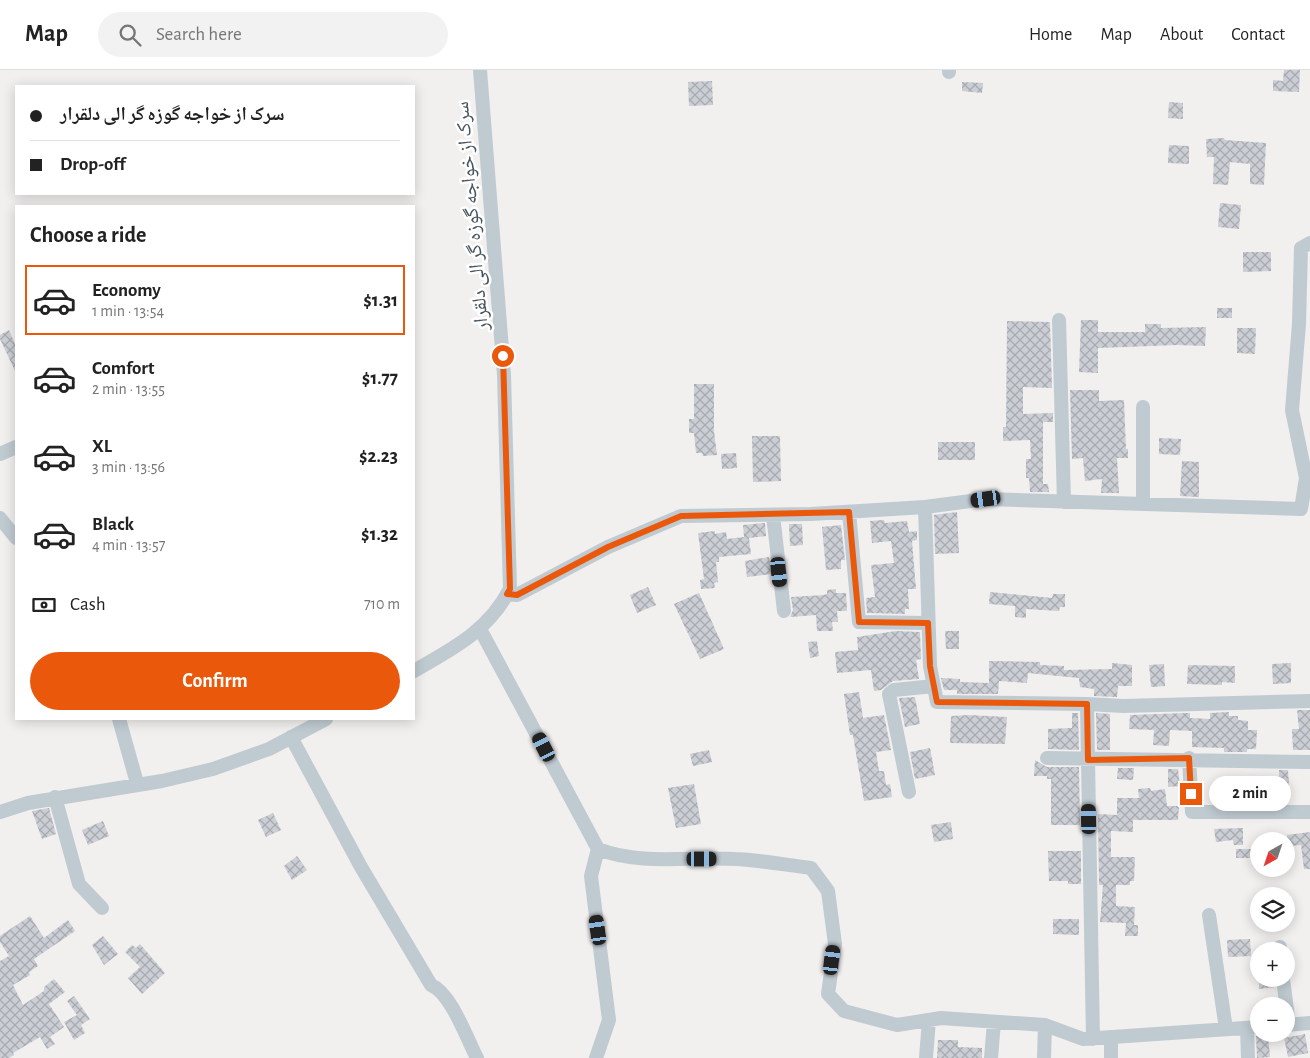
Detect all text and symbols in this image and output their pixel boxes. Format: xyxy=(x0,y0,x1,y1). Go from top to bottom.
search box xyxy=(98,12,448,57)
icon: search xyxy=(116,21,144,49)
text: Map xyxy=(25,22,68,46)
text: Search here xyxy=(156,25,242,44)
text: Home xyxy=(1029,26,1072,44)
text: Map xyxy=(1100,26,1132,44)
text: About xyxy=(1160,26,1203,44)
text: Contact xyxy=(1231,26,1285,44)
street label: سرک از خواجه گوزه گر الی دلقرار xyxy=(452,100,493,332)
text: سرک از خواجه گوزه گر الی دلقرار xyxy=(60,105,285,124)
text: Drop-off xyxy=(60,155,125,174)
text: Choose a ride xyxy=(30,224,146,246)
icon: car xyxy=(32,278,77,323)
text: Economy xyxy=(92,281,161,300)
text: $1.31 xyxy=(363,291,398,310)
text: 1 min · 13:54 xyxy=(92,303,164,319)
route start xyxy=(492,345,514,367)
icon: car xyxy=(32,356,77,401)
text: Comfort xyxy=(92,359,154,378)
text: $1.77 xyxy=(362,369,398,388)
text: 2 min · 13:55 xyxy=(92,381,165,397)
icon: car xyxy=(32,434,77,479)
text: XL xyxy=(92,437,112,456)
text: $2.23 xyxy=(359,447,398,466)
text: 3 min · 13:56 xyxy=(92,459,165,475)
car xyxy=(970,489,1001,509)
icon: car xyxy=(32,512,77,557)
text: Black xyxy=(92,515,134,534)
text: $1.32 xyxy=(361,525,398,544)
text: 4 min · 13:57 xyxy=(92,537,165,553)
car xyxy=(769,556,788,588)
icon: cash xyxy=(30,591,58,619)
text: Cash xyxy=(70,595,106,614)
text: 710 m xyxy=(364,596,400,612)
button: Confirm xyxy=(30,652,400,710)
car xyxy=(530,730,557,764)
callout: 2 min xyxy=(1208,776,1291,812)
route end xyxy=(1180,783,1202,805)
text: 2 min xyxy=(1232,785,1268,801)
car xyxy=(1081,804,1096,834)
north arrow xyxy=(1250,832,1295,878)
map controls xyxy=(1250,832,1295,1042)
car xyxy=(687,852,717,867)
button: layers xyxy=(1250,887,1295,932)
car xyxy=(588,914,607,946)
button: + xyxy=(1250,942,1295,987)
car xyxy=(822,944,841,976)
button: − xyxy=(1250,997,1295,1042)

